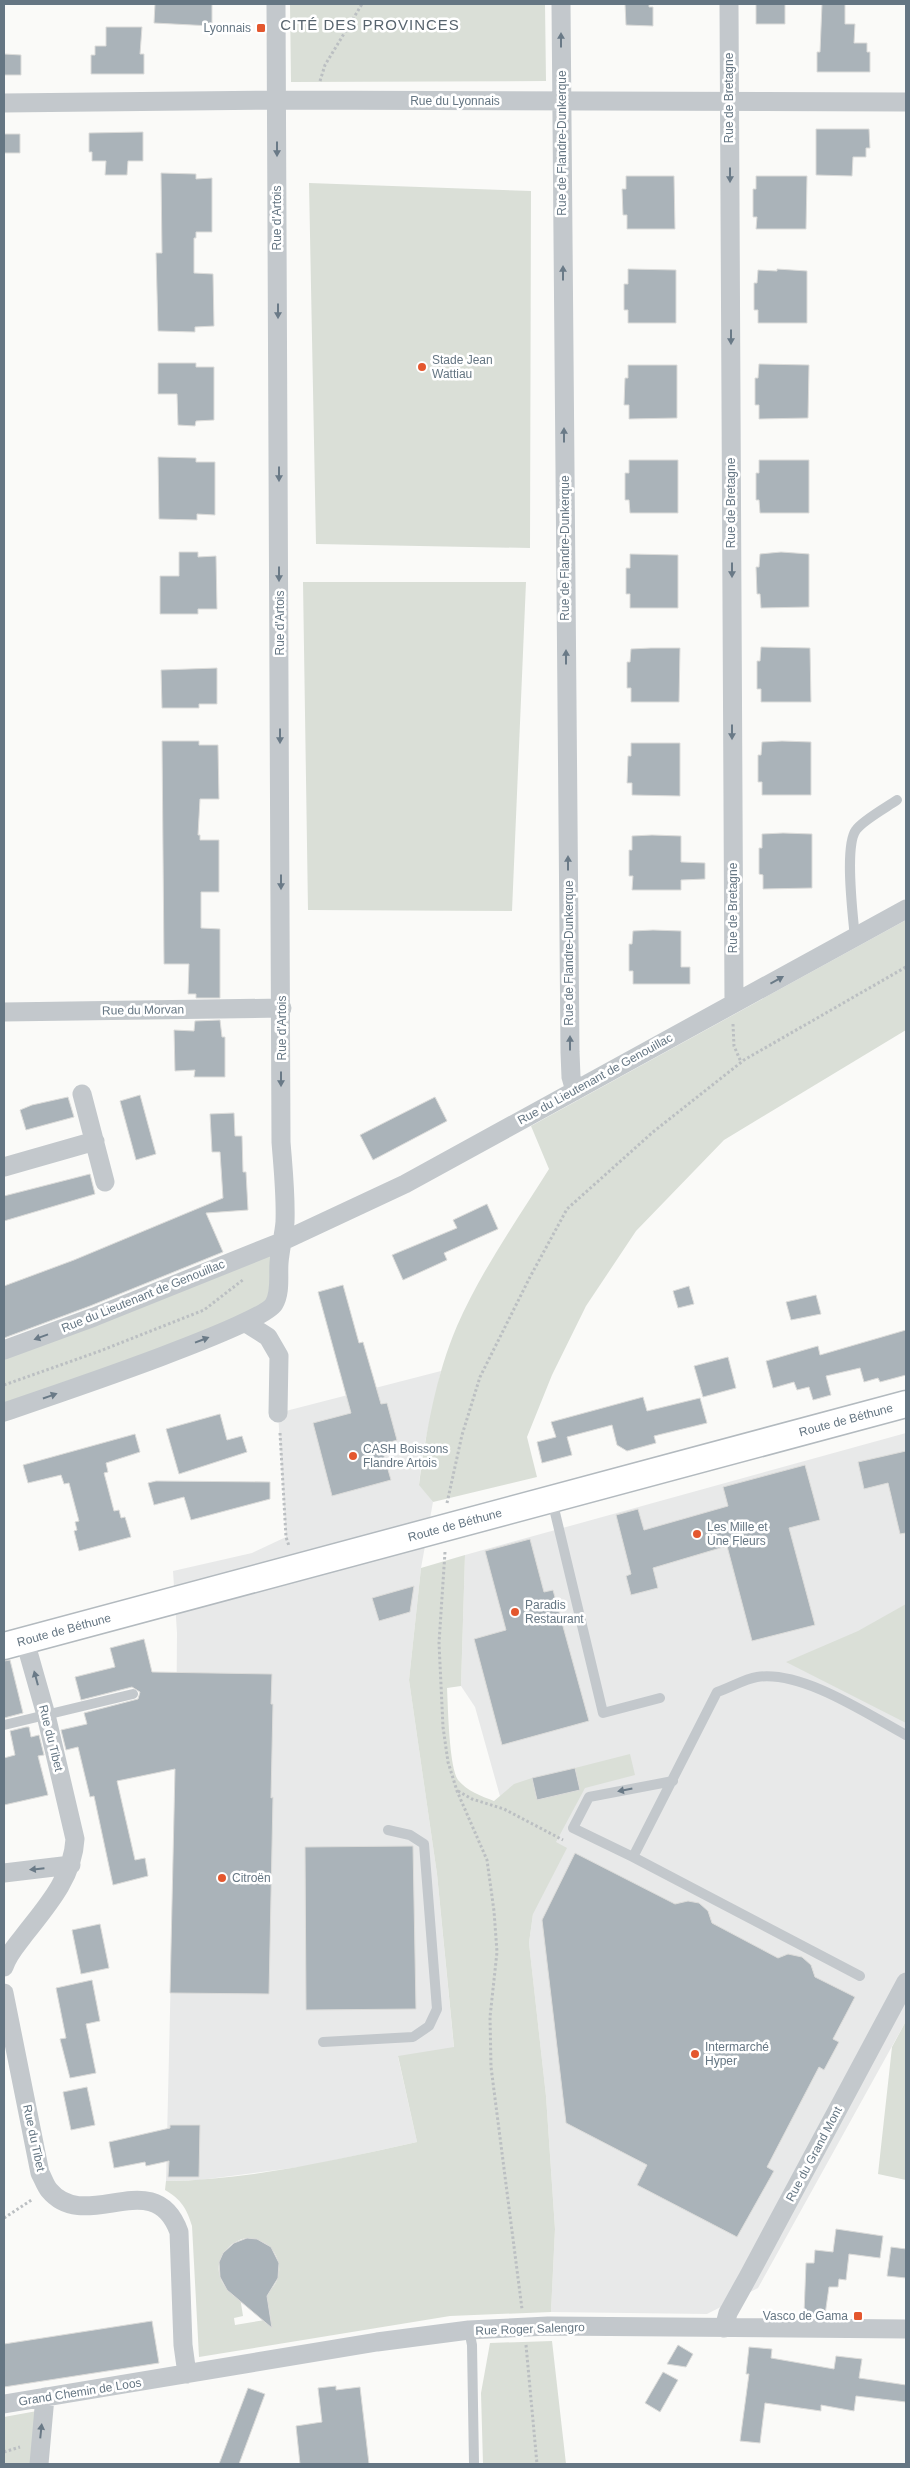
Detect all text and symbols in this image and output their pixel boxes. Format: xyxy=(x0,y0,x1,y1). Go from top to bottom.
district label: CITÉ DES PROVINCES xyxy=(280,16,460,33)
place label: Lyonnais xyxy=(203,21,251,35)
marker: Lyonnais xyxy=(255,22,267,34)
one-way arrow xyxy=(557,32,565,48)
street label: Rue de Bretagne xyxy=(722,52,736,143)
street label: Rue de Flandre-Dunkerque xyxy=(555,70,569,216)
street label: Rue du Lyonnais xyxy=(410,94,500,108)
one-way arrow xyxy=(273,141,281,157)
one-way arrow xyxy=(726,167,734,183)
street label: Rue d'Artois xyxy=(270,186,284,251)
one-way arrow xyxy=(559,264,567,280)
one-way arrow xyxy=(274,304,282,320)
one-way arrow xyxy=(727,330,735,346)
place label: Stade Jean Wattiau xyxy=(432,353,493,381)
marker: Stade Jean Wattiau xyxy=(416,361,428,373)
one-way arrow xyxy=(560,427,568,443)
street label: Rue de Bretagne xyxy=(724,457,738,548)
one-way arrow xyxy=(275,466,283,482)
street label: Rue de Flandre-Dunkerque xyxy=(558,475,572,621)
one-way arrow xyxy=(728,562,736,578)
one-way arrow xyxy=(275,566,283,582)
street label: Rue d'Artois xyxy=(273,591,287,656)
one-way arrow xyxy=(562,649,570,665)
one-way arrow xyxy=(728,725,736,741)
one-way arrow xyxy=(276,729,284,745)
one-way arrow xyxy=(564,855,572,871)
street label: Rue de Bretagne xyxy=(726,862,740,953)
one-way arrow xyxy=(277,874,285,890)
street label: Rue de Flandre-Dunkerque xyxy=(562,880,576,1026)
one-way arrow xyxy=(770,975,783,984)
street label: Rue d'Artois xyxy=(275,996,289,1061)
street label: Rue du Morvan xyxy=(102,1002,184,1018)
street label: Rue du Lieutenant de Genouillac xyxy=(515,1031,675,1127)
one-way arrow xyxy=(565,1035,573,1051)
one-way arrow xyxy=(277,1072,285,1088)
street label: Rue du Lieutenant de Genouillac xyxy=(59,1257,227,1335)
one-way arrow xyxy=(33,1333,48,1341)
one-way arrow xyxy=(195,1335,209,1343)
one-way arrow xyxy=(42,1392,57,1399)
street label: Route de Béthune xyxy=(797,1401,895,1439)
place label: CASH Boissons Flandre Artois xyxy=(363,1442,448,1470)
marker: CASH Boissons Flandre Artois xyxy=(347,1450,359,1462)
street label: Route de Béthune xyxy=(406,1506,504,1544)
place label: Les Mille et Une Fleurs xyxy=(707,1520,768,1548)
marker: Les Mille et Une Fleurs xyxy=(691,1528,703,1540)
place label: Paradis Restaurant xyxy=(525,1598,584,1626)
marker: Paradis Restaurant xyxy=(509,1606,521,1618)
street label: Route de Béthune xyxy=(15,1611,113,1649)
one-way arrow xyxy=(31,1670,39,1685)
street label: Rue du Tibet xyxy=(36,1703,66,1773)
one-way arrow xyxy=(617,1786,633,1794)
one-way arrow xyxy=(29,1865,45,1873)
place label: Citroën xyxy=(232,1871,271,1885)
marker: Citroën xyxy=(216,1872,228,1884)
place label: Intermarché Hyper xyxy=(705,2040,769,2068)
marker: Intermarché Hyper xyxy=(689,2048,701,2060)
street label: Rue du Tibet xyxy=(20,2103,48,2173)
street label: Rue du Grand Mont xyxy=(783,2104,845,2204)
place label: Vasco de Gama xyxy=(763,2309,848,2323)
marker: Vasco de Gama xyxy=(852,2310,864,2322)
street label: Rue Roger Salengro xyxy=(475,2320,585,2338)
street label: Grand Chemin de Loos xyxy=(18,2375,142,2409)
one-way arrow xyxy=(38,2422,46,2438)

